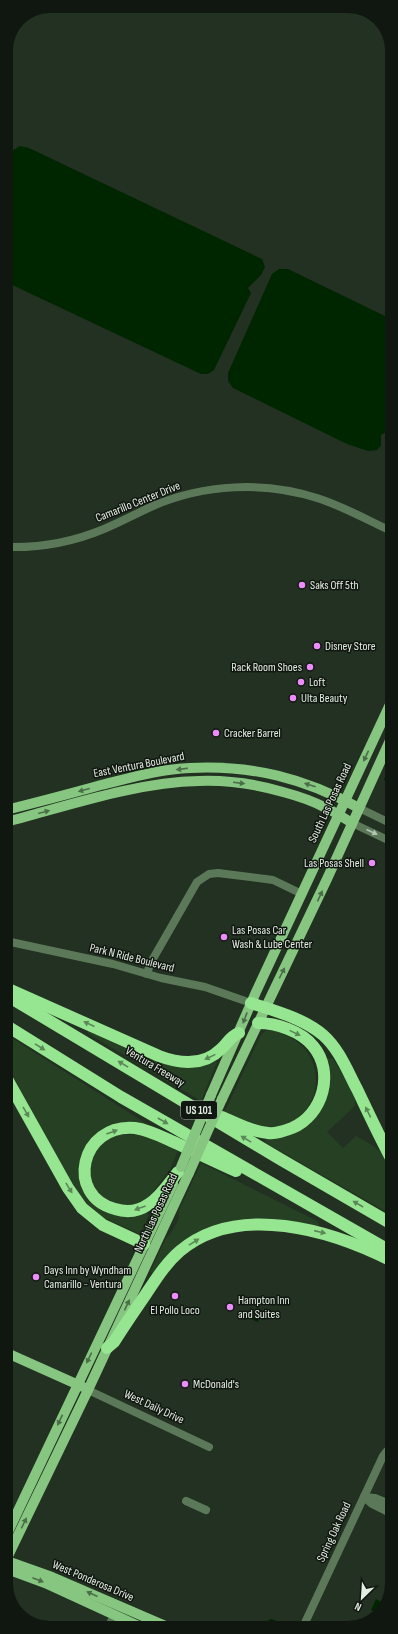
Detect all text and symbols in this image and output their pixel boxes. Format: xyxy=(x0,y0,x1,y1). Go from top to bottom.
street label: Camarillo Center Drive xyxy=(93,478,183,526)
place label: Saks Off 5th xyxy=(310,578,359,593)
marker: Saks Off 5th xyxy=(297,580,307,590)
place label: Disney Store xyxy=(325,639,376,654)
marker: Disney Store xyxy=(312,641,322,651)
place label: Rack Room Shoes xyxy=(231,660,302,675)
marker: Rack Room Shoes xyxy=(305,662,315,672)
place label: Loft xyxy=(309,675,326,690)
marker: Loft xyxy=(296,677,306,687)
place label: Ulta Beauty xyxy=(301,691,348,706)
marker: Ulta Beauty xyxy=(288,693,298,703)
place label: Cracker Barrel xyxy=(224,726,281,741)
marker: Cracker Barrel xyxy=(211,728,221,738)
street label: East Ventura Boulevard xyxy=(92,749,186,781)
one-way arrow xyxy=(363,750,369,761)
street label: South Las Posas Road xyxy=(305,761,355,845)
one-way arrow xyxy=(176,766,188,772)
one-way arrow xyxy=(233,780,245,786)
one-way arrow xyxy=(304,782,316,788)
one-way arrow xyxy=(78,787,90,793)
one-way arrow xyxy=(38,809,50,815)
one-way arrow xyxy=(366,829,378,835)
place label: Las Posas Shell xyxy=(304,856,364,871)
marker: Las Posas Shell xyxy=(367,858,377,868)
one-way arrow xyxy=(317,890,323,901)
place label: Las Posas Car Wash & Lube Center xyxy=(232,923,313,952)
marker: Las Posas Car Wash & Lube Center xyxy=(219,932,229,942)
street label: Park N Ride Boulevard xyxy=(88,940,176,976)
one-way arrow xyxy=(279,967,286,979)
one-way arrow xyxy=(242,1012,248,1023)
one-way arrow xyxy=(83,1021,95,1027)
one-way arrow xyxy=(289,1030,301,1036)
one-way arrow xyxy=(34,1043,46,1050)
street label: Ventura Freeway xyxy=(123,1043,188,1091)
one-way arrow xyxy=(204,1053,216,1060)
one-way arrow xyxy=(117,1061,129,1068)
road number: US 101 xyxy=(181,1101,217,1119)
one-way arrow xyxy=(23,1106,30,1118)
one-way arrow xyxy=(365,1106,371,1118)
one-way arrow xyxy=(157,1118,169,1125)
one-way arrow xyxy=(106,1128,118,1134)
one-way arrow xyxy=(240,1135,252,1142)
street label: North Las Posas Road xyxy=(131,1171,181,1255)
one-way arrow xyxy=(65,1183,73,1194)
one-way arrow xyxy=(352,1201,364,1208)
one-way arrow xyxy=(134,1205,146,1211)
one-way arrow xyxy=(314,1230,326,1236)
one-way arrow xyxy=(188,1238,200,1245)
place label: Days Inn by Wyndham Camarillo - Ventura xyxy=(44,1263,131,1292)
marker: Days Inn by Wyndham Camarillo - Ventura xyxy=(31,1272,41,1282)
marker: El Pollo Loco xyxy=(170,1291,180,1301)
place label: Hampton Inn and Suites xyxy=(238,1293,290,1322)
one-way arrow xyxy=(124,1300,130,1311)
marker: Hampton Inn and Suites xyxy=(225,1302,235,1312)
place label: El Pollo Loco xyxy=(150,1303,200,1318)
one-way arrow xyxy=(86,1352,92,1364)
place label: McDonald's xyxy=(193,1377,239,1392)
marker: McDonald's xyxy=(180,1379,190,1389)
street label: West Daily Drive xyxy=(122,1387,187,1428)
one-way arrow xyxy=(57,1414,63,1426)
street label: Spring Oak Road xyxy=(314,1500,354,1564)
one-way arrow xyxy=(21,1518,27,1529)
street label: West Ponderosa Drive xyxy=(50,1557,136,1605)
one-way arrow xyxy=(33,1577,44,1583)
north arrow xyxy=(342,1578,382,1618)
one-way arrow xyxy=(86,1591,97,1597)
text: N xyxy=(352,1599,363,1614)

